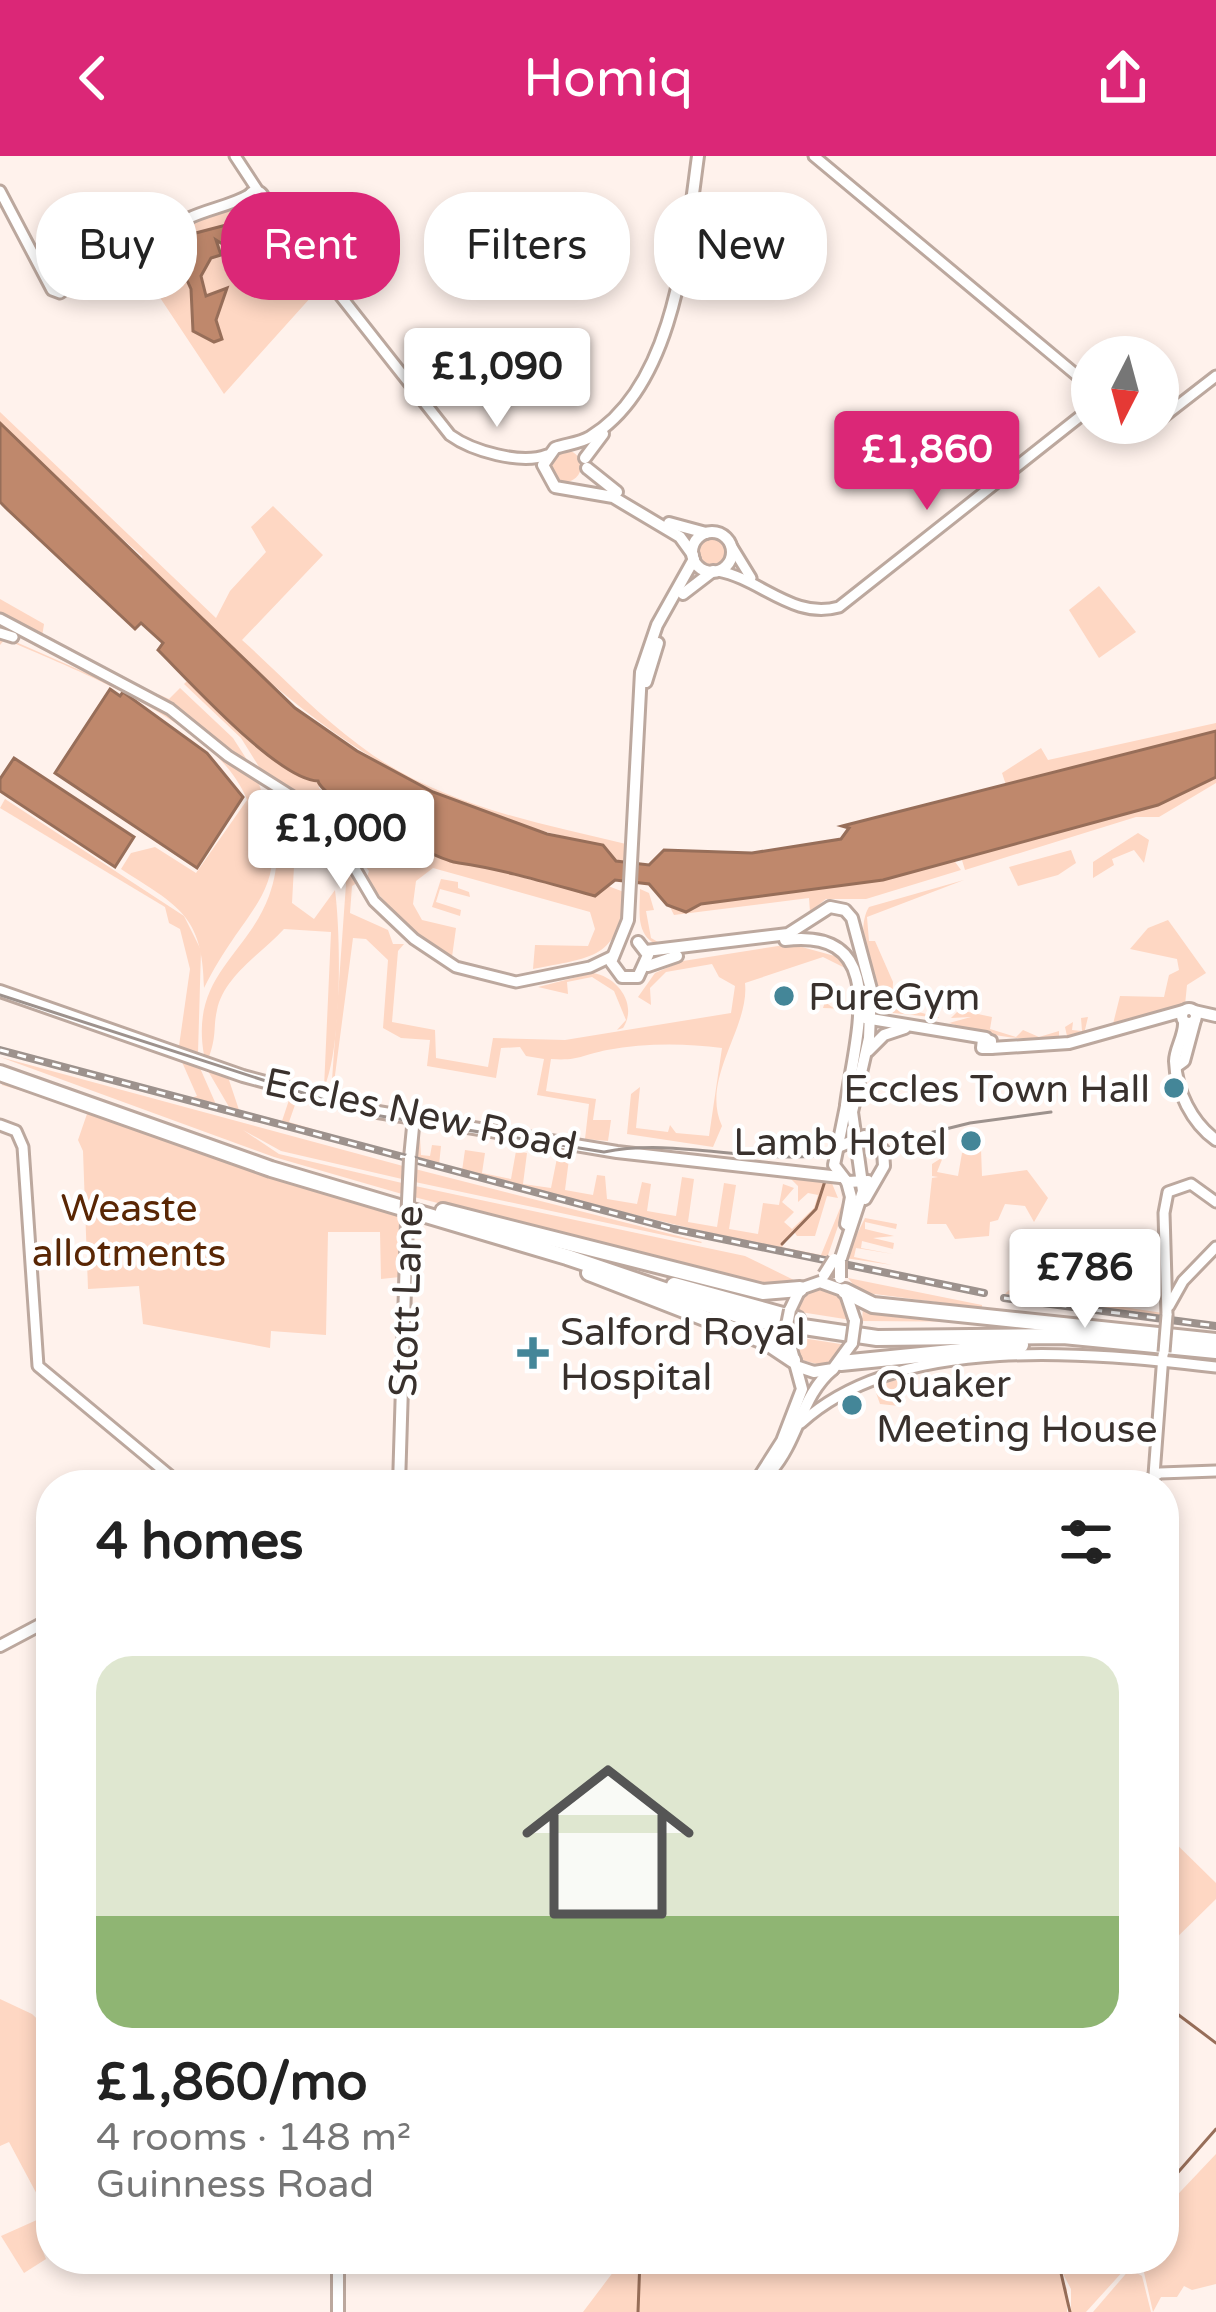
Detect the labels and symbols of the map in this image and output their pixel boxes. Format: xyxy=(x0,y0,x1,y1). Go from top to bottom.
pin: £1,090 xyxy=(399,328,595,430)
north arrow xyxy=(1071,336,1179,444)
pin: £1,860 xyxy=(829,411,1025,513)
pin: £1,000 xyxy=(243,790,439,892)
place label: PureGym xyxy=(808,974,980,1021)
marker: PureGym xyxy=(771,983,797,1009)
street label: Eccles New Road xyxy=(260,1058,581,1171)
place label: Eccles Town Hall xyxy=(843,1066,1150,1113)
marker: Eccles Town Hall xyxy=(1161,1075,1187,1101)
place label: Lamb Hotel xyxy=(733,1119,947,1166)
marker: Lamb Hotel xyxy=(958,1128,984,1154)
park label: Weaste allotments xyxy=(32,1185,226,1277)
street label: Stott Lane xyxy=(380,1205,433,1398)
pin: £786 xyxy=(1014,1229,1156,1331)
place label: Salford Royal Hospital xyxy=(560,1309,806,1401)
marker: Salford Royal Hospital xyxy=(517,1337,549,1369)
place label: Quaker Meeting House xyxy=(876,1361,1158,1453)
marker: Quaker Meeting House xyxy=(839,1392,865,1418)

